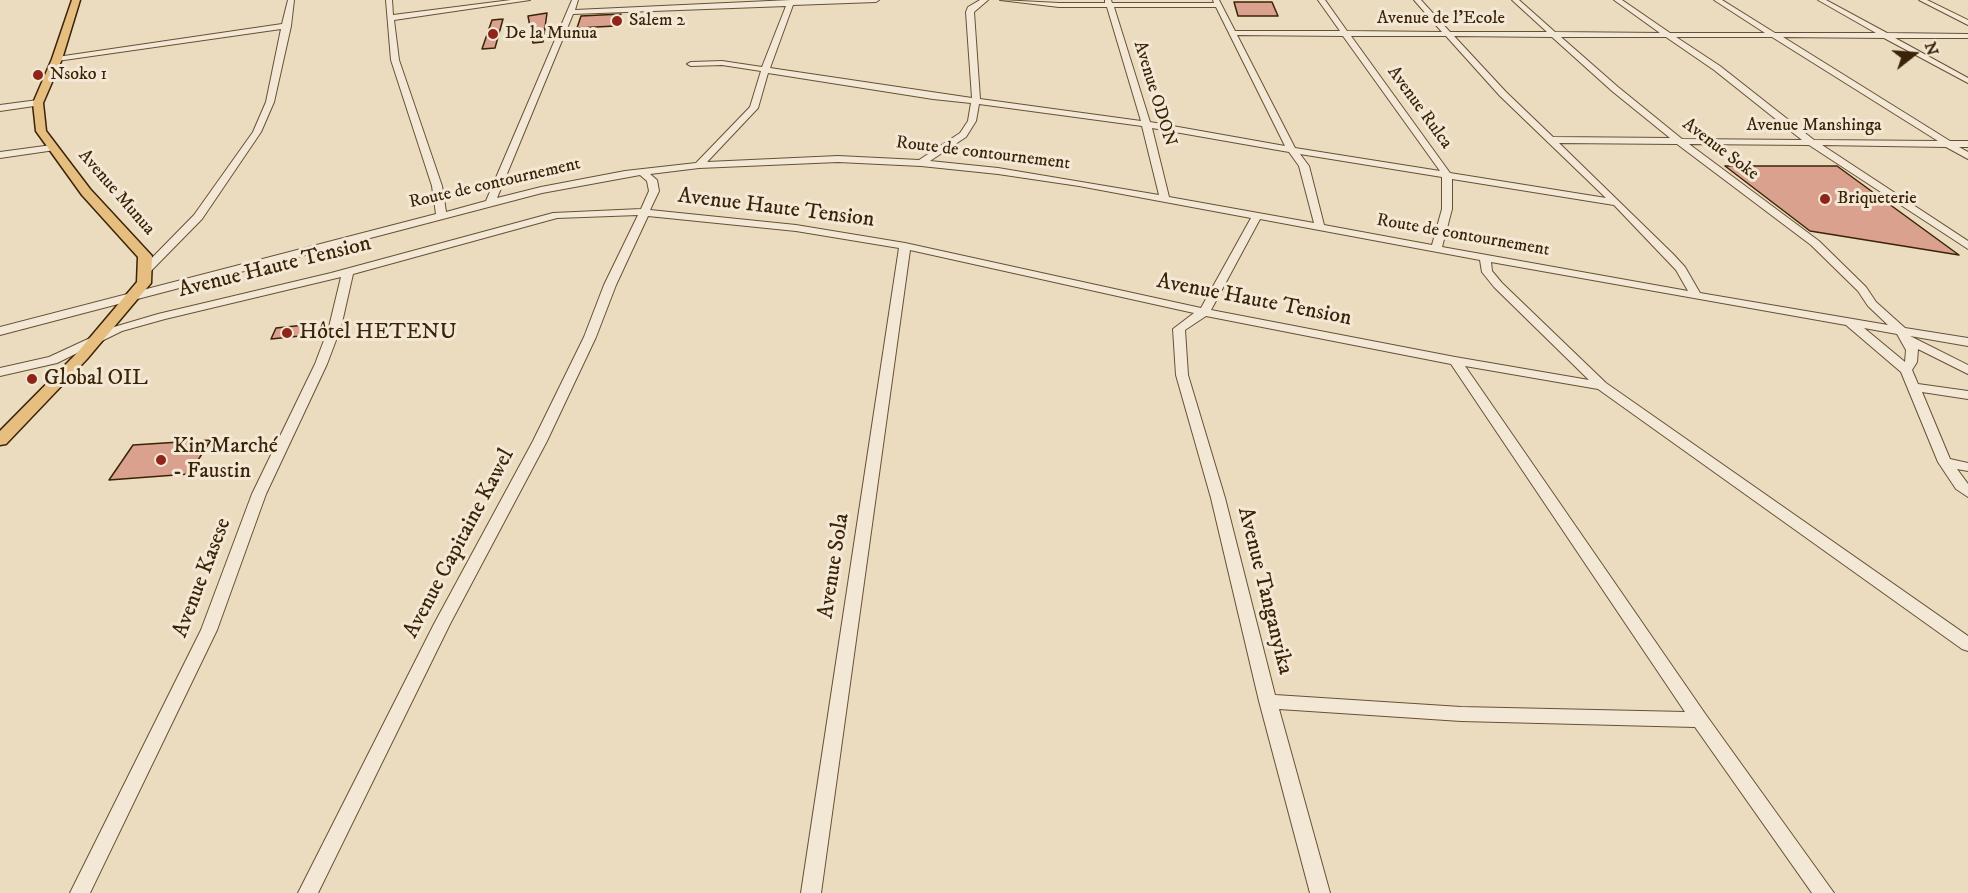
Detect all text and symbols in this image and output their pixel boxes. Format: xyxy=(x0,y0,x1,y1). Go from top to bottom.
street label: Avenue de l'Ecole xyxy=(1377,8,1505,30)
place label: Salem 2 xyxy=(629,10,685,32)
marker: Salem 2 xyxy=(610,14,624,28)
place label: De la Munua xyxy=(505,23,597,45)
north arrow xyxy=(1884,24,1944,84)
marker: De la Munua xyxy=(486,27,500,41)
street label: Avenue ODON xyxy=(1128,39,1180,149)
text: N xyxy=(1920,40,1943,58)
street label: Avenue Rulca xyxy=(1382,62,1456,154)
place label: Nsoko 1 xyxy=(50,64,107,86)
marker: Nsoko 1 xyxy=(31,68,45,82)
street label: Avenue Soke xyxy=(1678,114,1762,186)
street label: Avenue Manshinga xyxy=(1746,115,1882,137)
street label: Route de contournement xyxy=(895,133,1071,175)
street label: Avenue Munua xyxy=(73,146,159,240)
street label: Route de contournement xyxy=(407,154,583,214)
street label: Avenue Haute Tension xyxy=(676,184,876,234)
place label: Briqueterie xyxy=(1837,188,1917,210)
marker: Briqueterie xyxy=(1818,192,1832,206)
street label: Route de contournement xyxy=(1375,210,1551,262)
street label: Avenue Haute Tension xyxy=(176,231,374,305)
street label: Avenue Haute Tension xyxy=(1154,269,1354,333)
place label: Hôtel HETENU xyxy=(299,320,457,346)
marker: Hôtel HETENU xyxy=(280,326,294,340)
place label: Global OIL xyxy=(44,366,148,392)
marker: Global OIL xyxy=(25,372,39,386)
place label: Kin Marché - Faustin xyxy=(173,434,278,486)
street label: Avenue Capitaine Kawel xyxy=(399,445,521,643)
marker: Kin Marché - Faustin xyxy=(154,453,168,467)
street label: Avenue Tanganyika xyxy=(1230,505,1298,677)
street label: Avenue Sola xyxy=(814,511,856,621)
street label: Avenue Kasese xyxy=(168,515,238,641)

